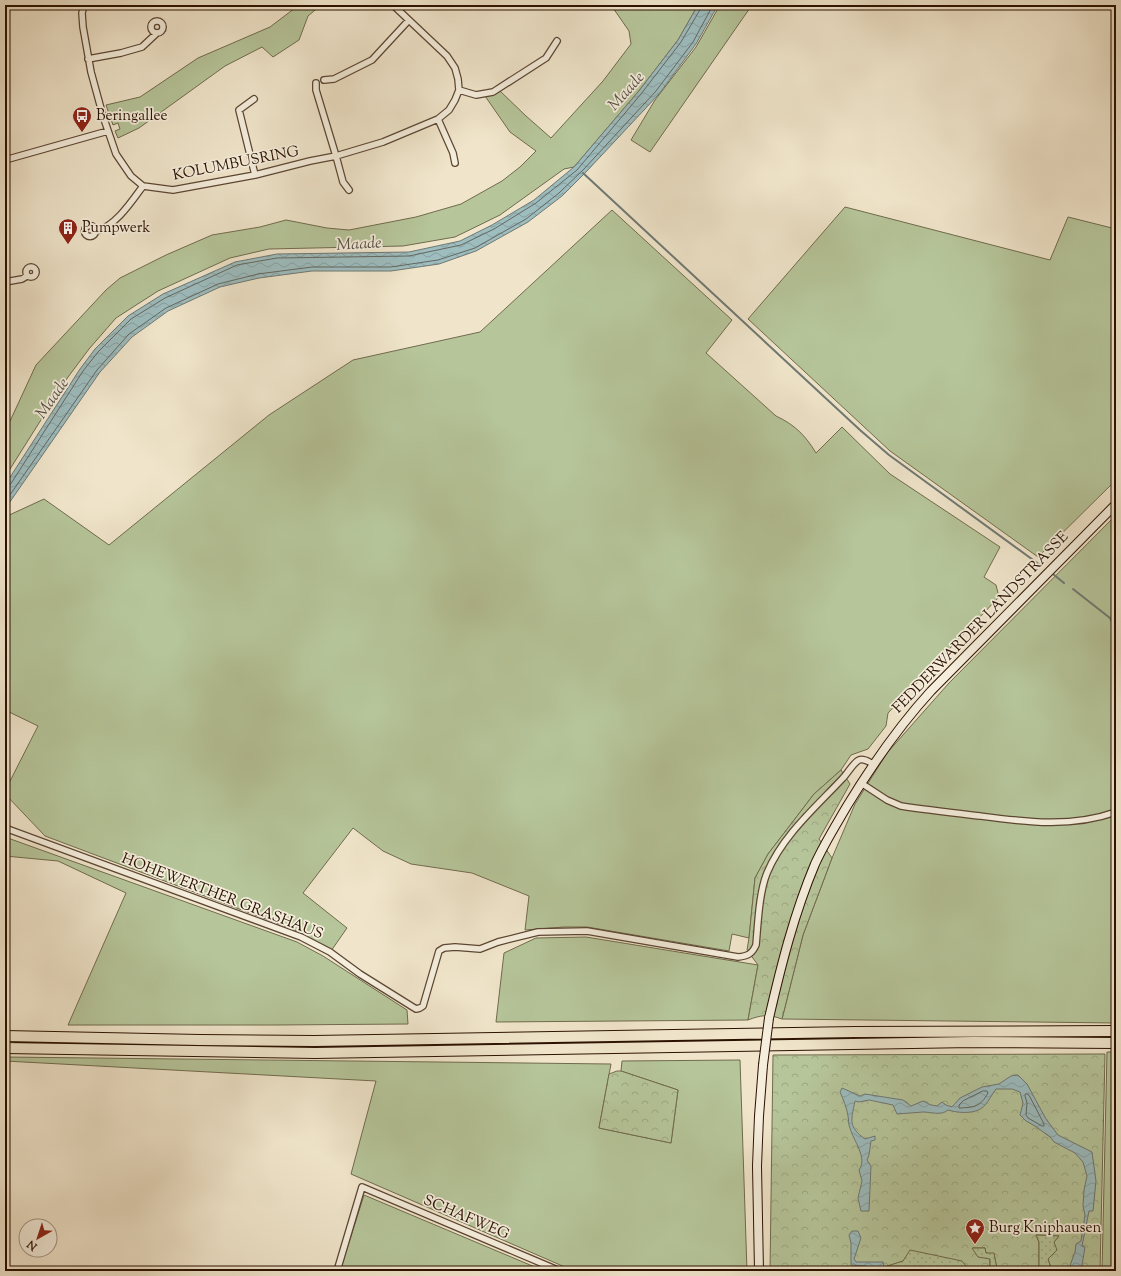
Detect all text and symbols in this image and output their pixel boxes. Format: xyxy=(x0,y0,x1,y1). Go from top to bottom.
water label: Maade xyxy=(603,67,651,117)
bus stop icon: Beringallee xyxy=(71,105,93,133)
place label: Beringallee xyxy=(96,106,167,127)
street label: KOLUMBUSRING xyxy=(171,141,301,187)
building icon: Pumpwerk xyxy=(57,217,79,245)
place label: Pumpwerk xyxy=(82,218,151,239)
water label: Maade xyxy=(336,232,382,258)
water label: Maade xyxy=(31,374,75,424)
street label: FEDDERWARDER LANDSTRASSE xyxy=(888,527,1074,719)
street label: HOHEWERTHER GRASHAUS xyxy=(118,849,326,945)
street label: SCHAFWEG xyxy=(420,1190,512,1246)
place icon: Burg Kniphausen xyxy=(964,1217,986,1245)
north arrow xyxy=(18,1218,58,1258)
place label: Burg Kniphausen xyxy=(989,1218,1101,1239)
text: N xyxy=(24,1236,42,1255)

